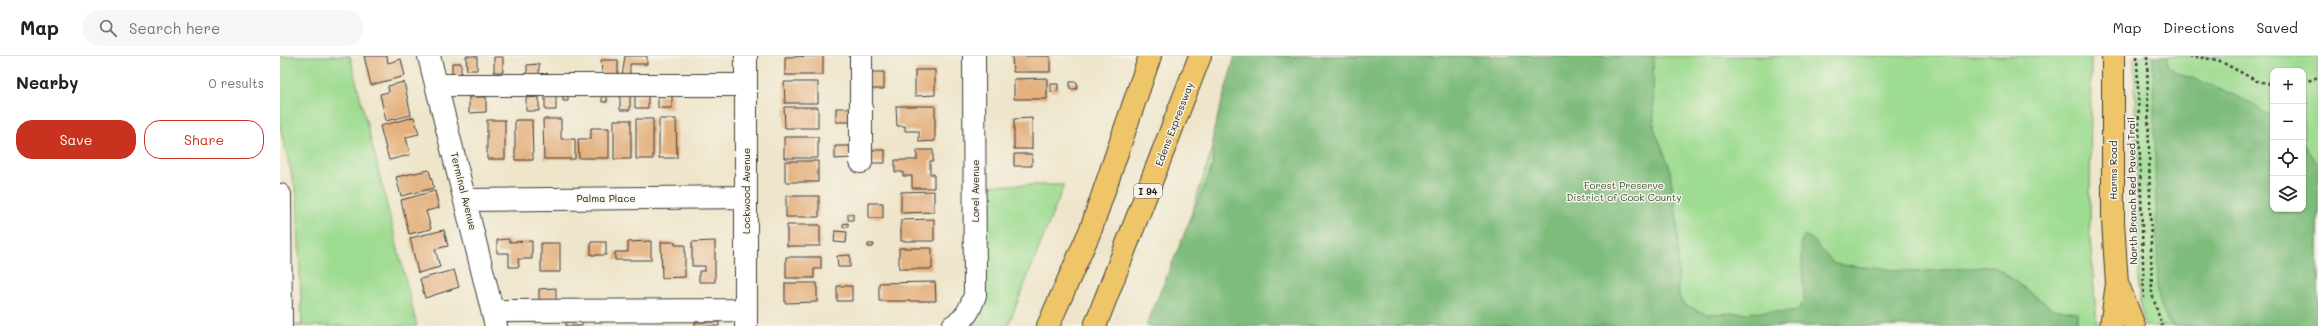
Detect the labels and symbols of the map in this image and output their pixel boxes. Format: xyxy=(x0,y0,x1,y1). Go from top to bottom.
street label: Edens Expressway xyxy=(1152,80,1196,168)
street label: North Branch Red Paved Trail xyxy=(2124,117,2140,265)
street label: Harms Road xyxy=(2106,140,2120,200)
street label: Lockwood Avenue xyxy=(739,148,753,234)
street label: Terminal Avenue xyxy=(448,151,480,231)
street label: Lorel Avenue xyxy=(968,160,982,222)
park label: Forest Preserve District of Cook County xyxy=(1567,178,1681,204)
road number: I 94 xyxy=(1134,184,1162,198)
street label: Palma Place xyxy=(576,191,636,205)

